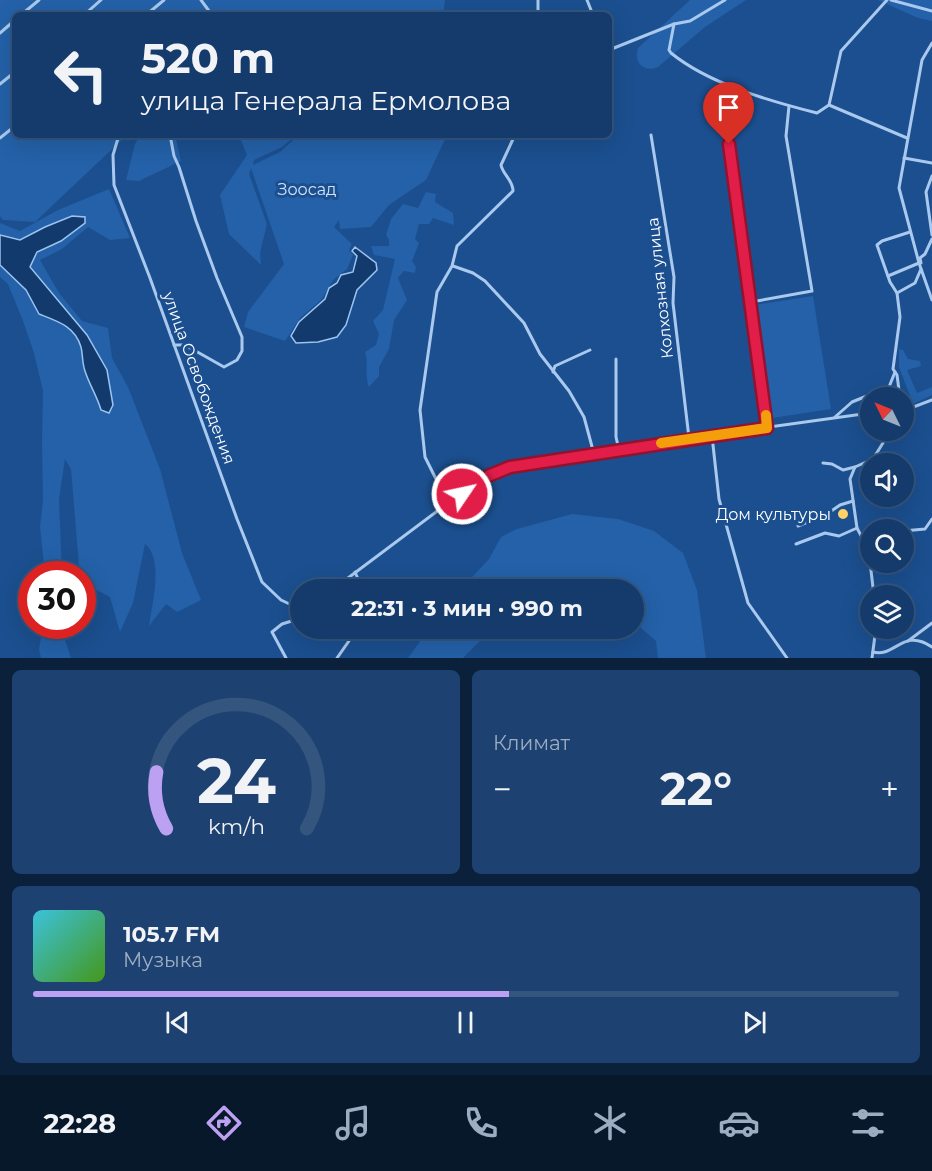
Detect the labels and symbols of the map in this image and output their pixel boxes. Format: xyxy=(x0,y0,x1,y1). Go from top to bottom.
pin xyxy=(703,82,754,144)
park label: Зоосад xyxy=(277,180,337,199)
street label: Колхозная улица xyxy=(643,216,677,360)
street label: улица Освобождения xyxy=(159,288,239,467)
north arrow xyxy=(860,387,914,441)
position arrow xyxy=(430,462,494,526)
place label: Дом культуры xyxy=(716,505,831,524)
marker: Дом культуры xyxy=(836,507,850,521)
speed limit sign: 30 xyxy=(18,561,96,639)

